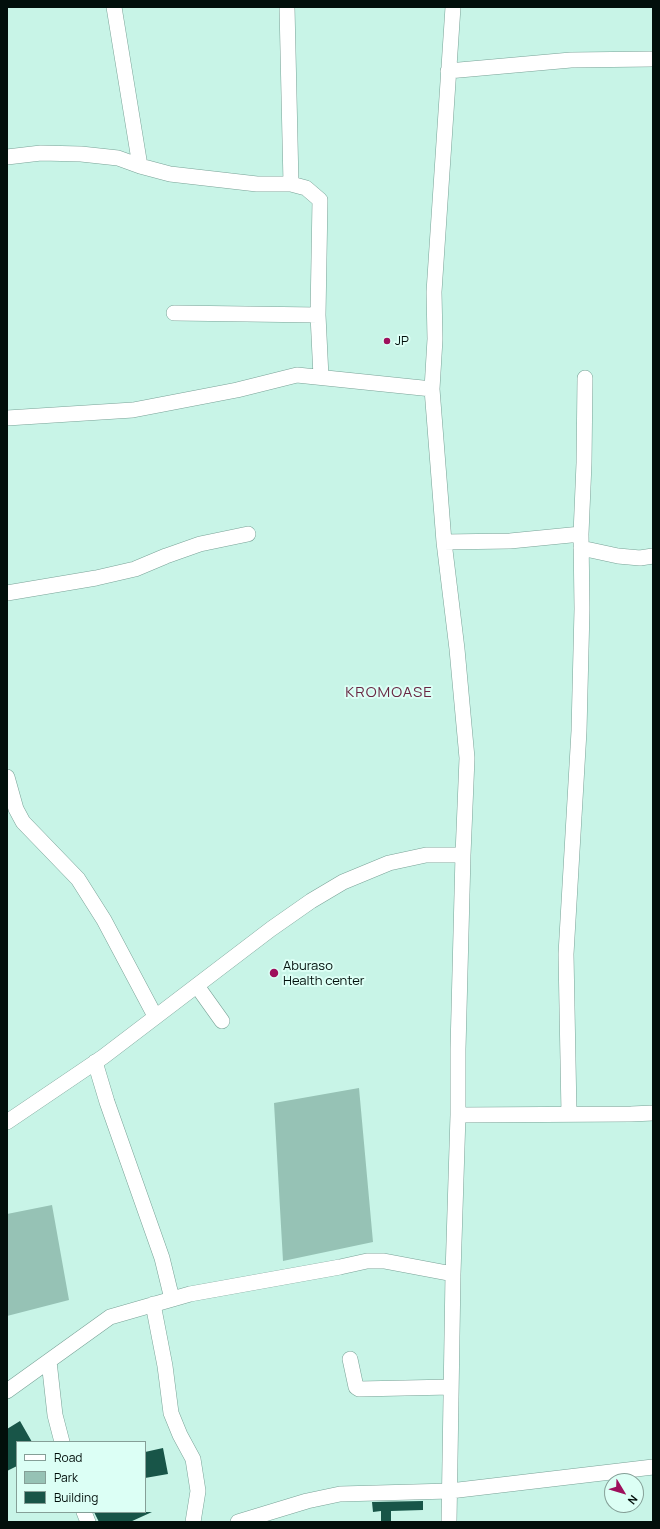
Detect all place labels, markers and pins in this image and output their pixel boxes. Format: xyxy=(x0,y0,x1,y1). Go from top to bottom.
place label: JP xyxy=(395,333,409,349)
marker: JP xyxy=(382,336,392,346)
place label: Aburaso Health center xyxy=(283,958,365,989)
marker: Aburaso Health center xyxy=(268,967,280,979)

